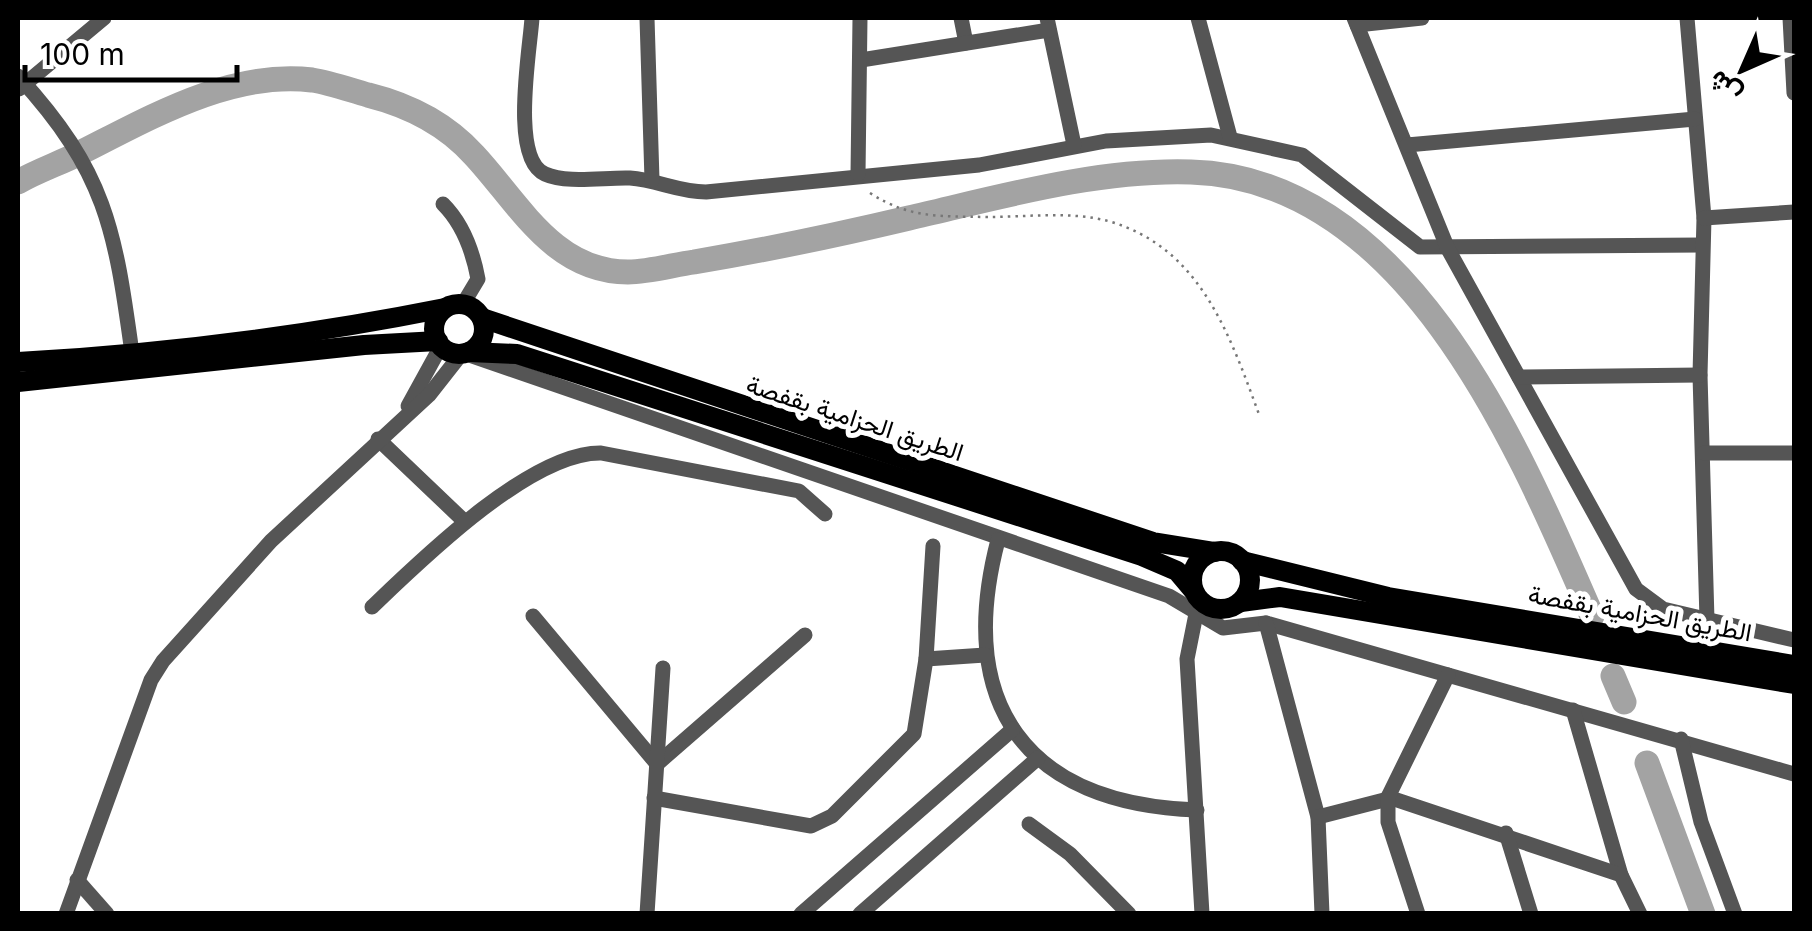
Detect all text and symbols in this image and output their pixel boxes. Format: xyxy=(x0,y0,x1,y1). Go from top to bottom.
scale bar xyxy=(25,20,238,82)
north arrow xyxy=(1692,20,1792,120)
text: 100 m xyxy=(40,36,125,72)
text: ش xyxy=(1700,64,1748,112)
street label: الطريق الحزامية بقفصة xyxy=(742,369,967,468)
street label: الطريق الحزامية بقفصة xyxy=(1526,579,1754,648)

